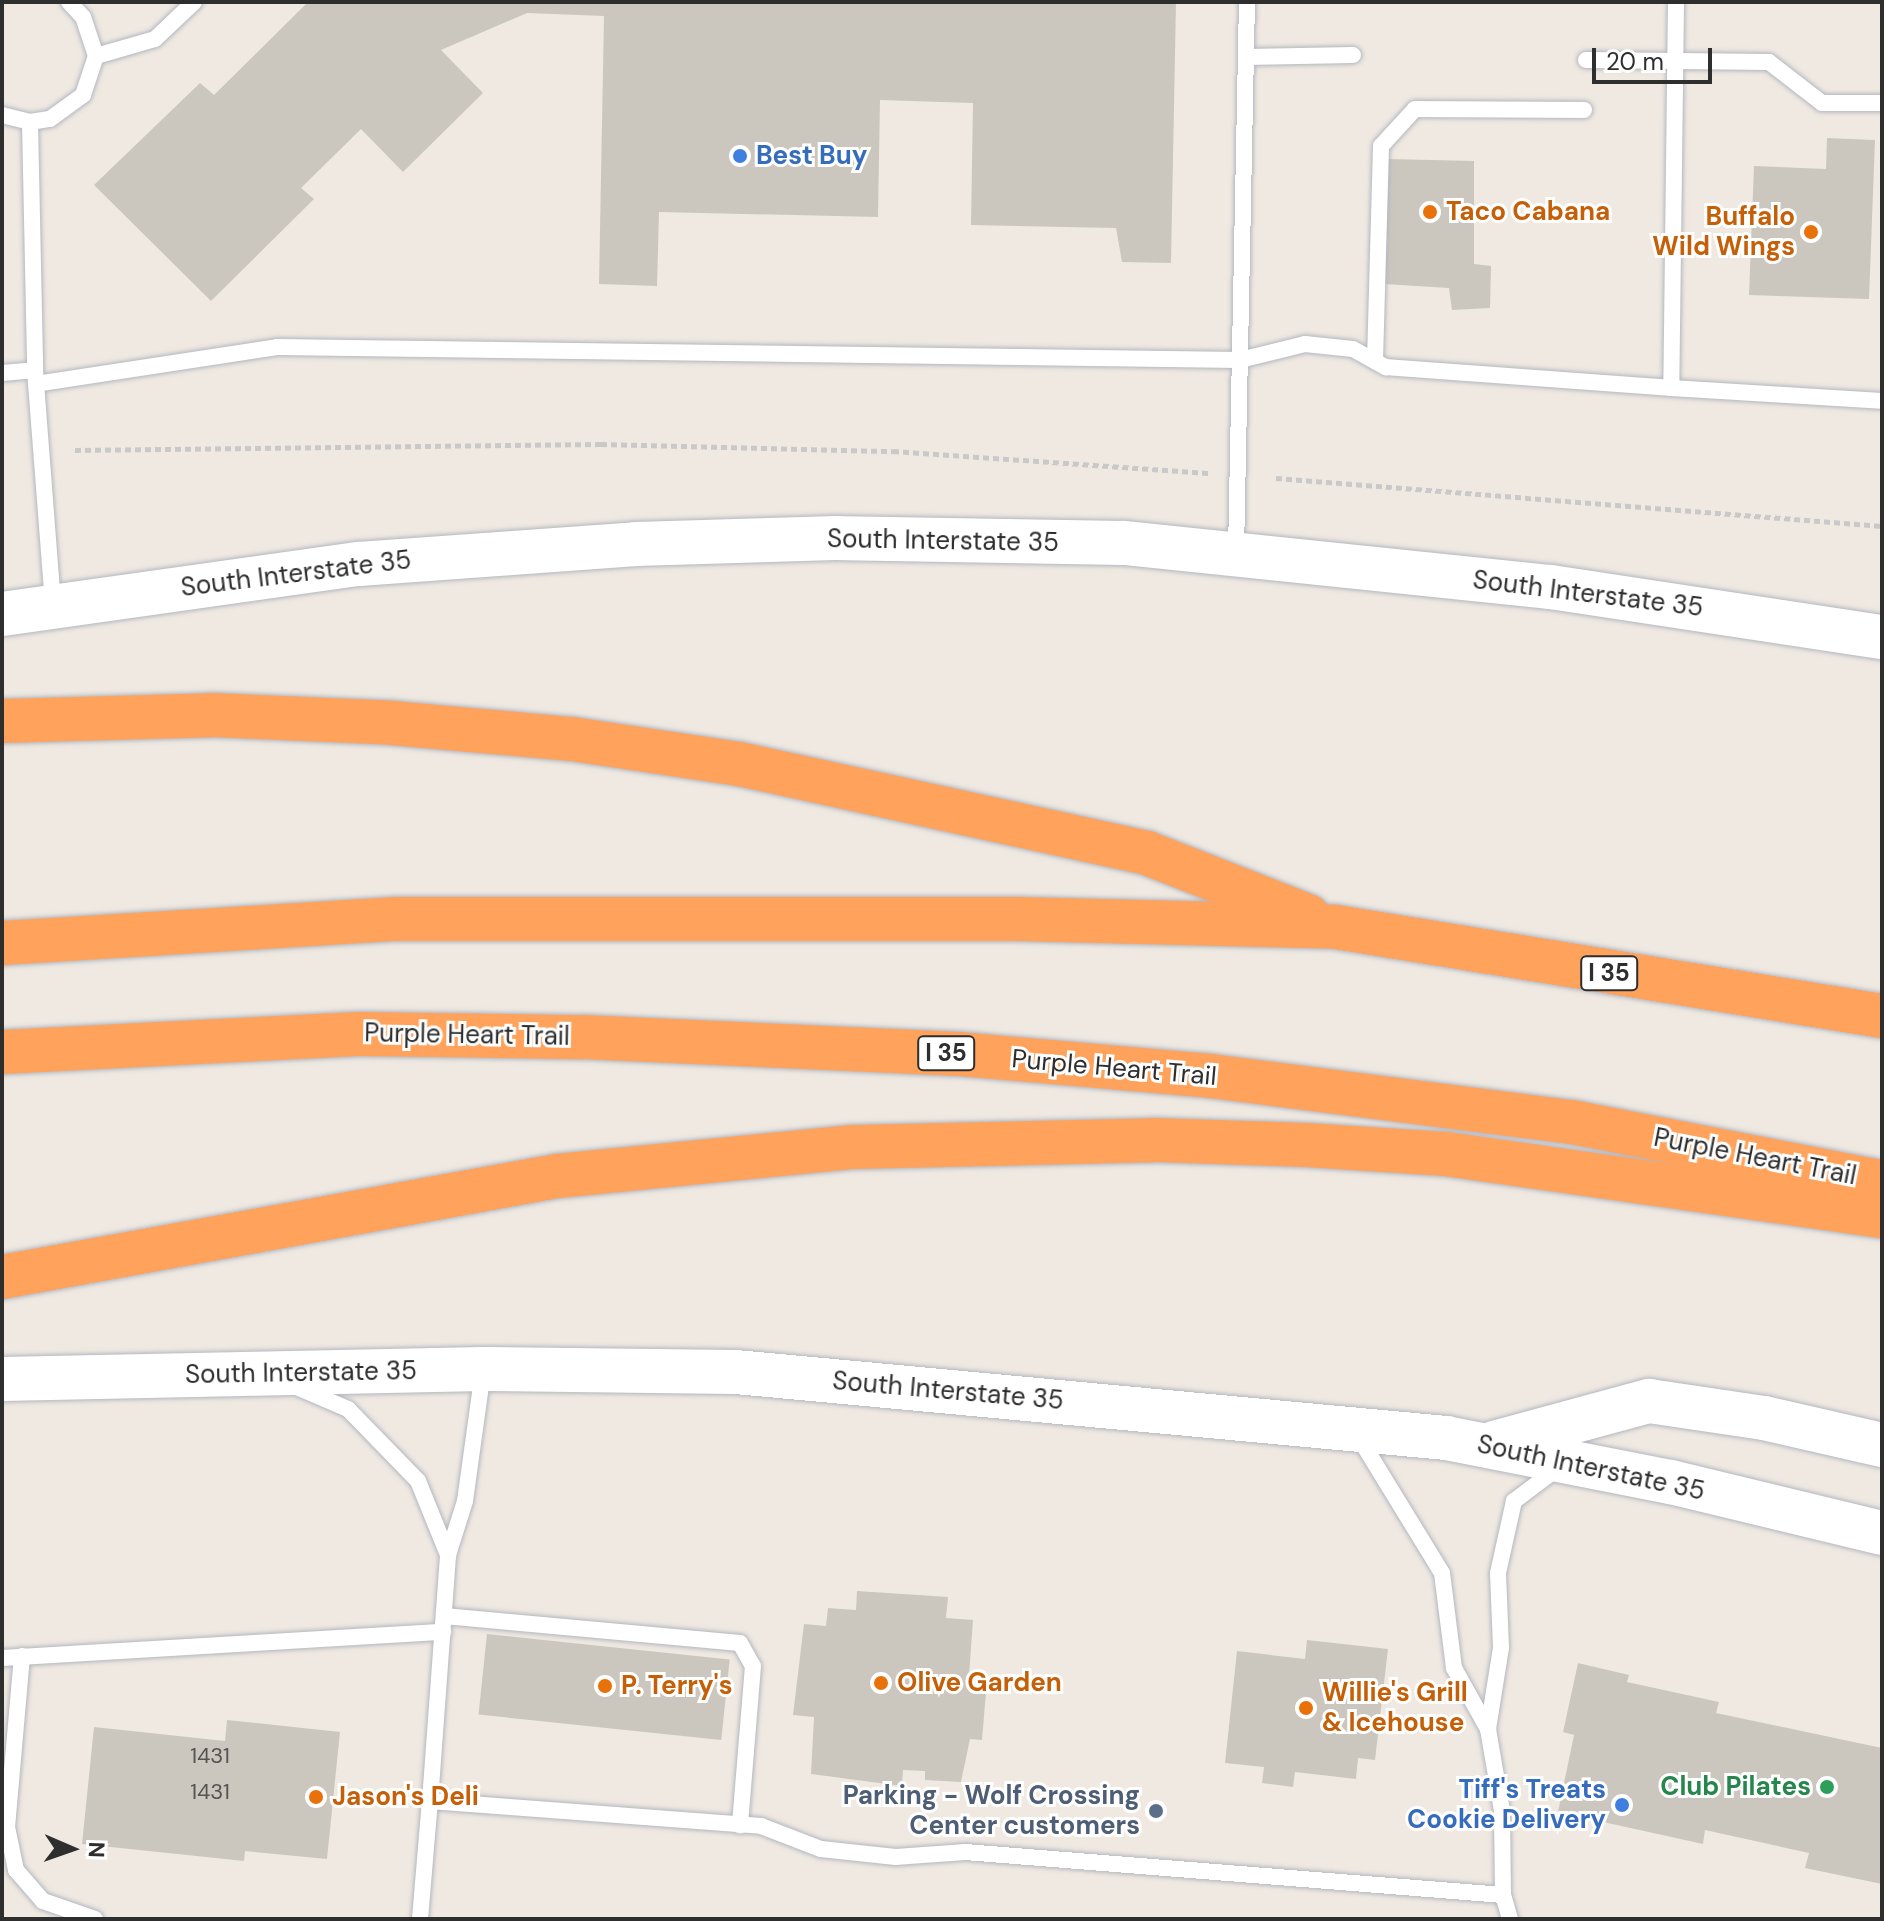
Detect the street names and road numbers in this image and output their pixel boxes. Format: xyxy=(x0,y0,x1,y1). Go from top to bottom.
street label: South Interstate 35 xyxy=(827,523,1059,559)
street label: South Interstate 35 xyxy=(179,544,413,604)
street label: South Interstate 35 xyxy=(1471,564,1705,624)
road number: I 35 xyxy=(1579,953,1639,993)
street label: Purple Heart Trail xyxy=(364,1018,570,1052)
road number: I 35 xyxy=(916,1033,976,1073)
street label: Purple Heart Trail xyxy=(1010,1043,1218,1093)
street label: Purple Heart Trail xyxy=(1651,1122,1859,1192)
street label: South Interstate 35 xyxy=(185,1355,417,1391)
street label: South Interstate 35 xyxy=(831,1365,1065,1417)
street label: South Interstate 35 xyxy=(1474,1429,1708,1507)

